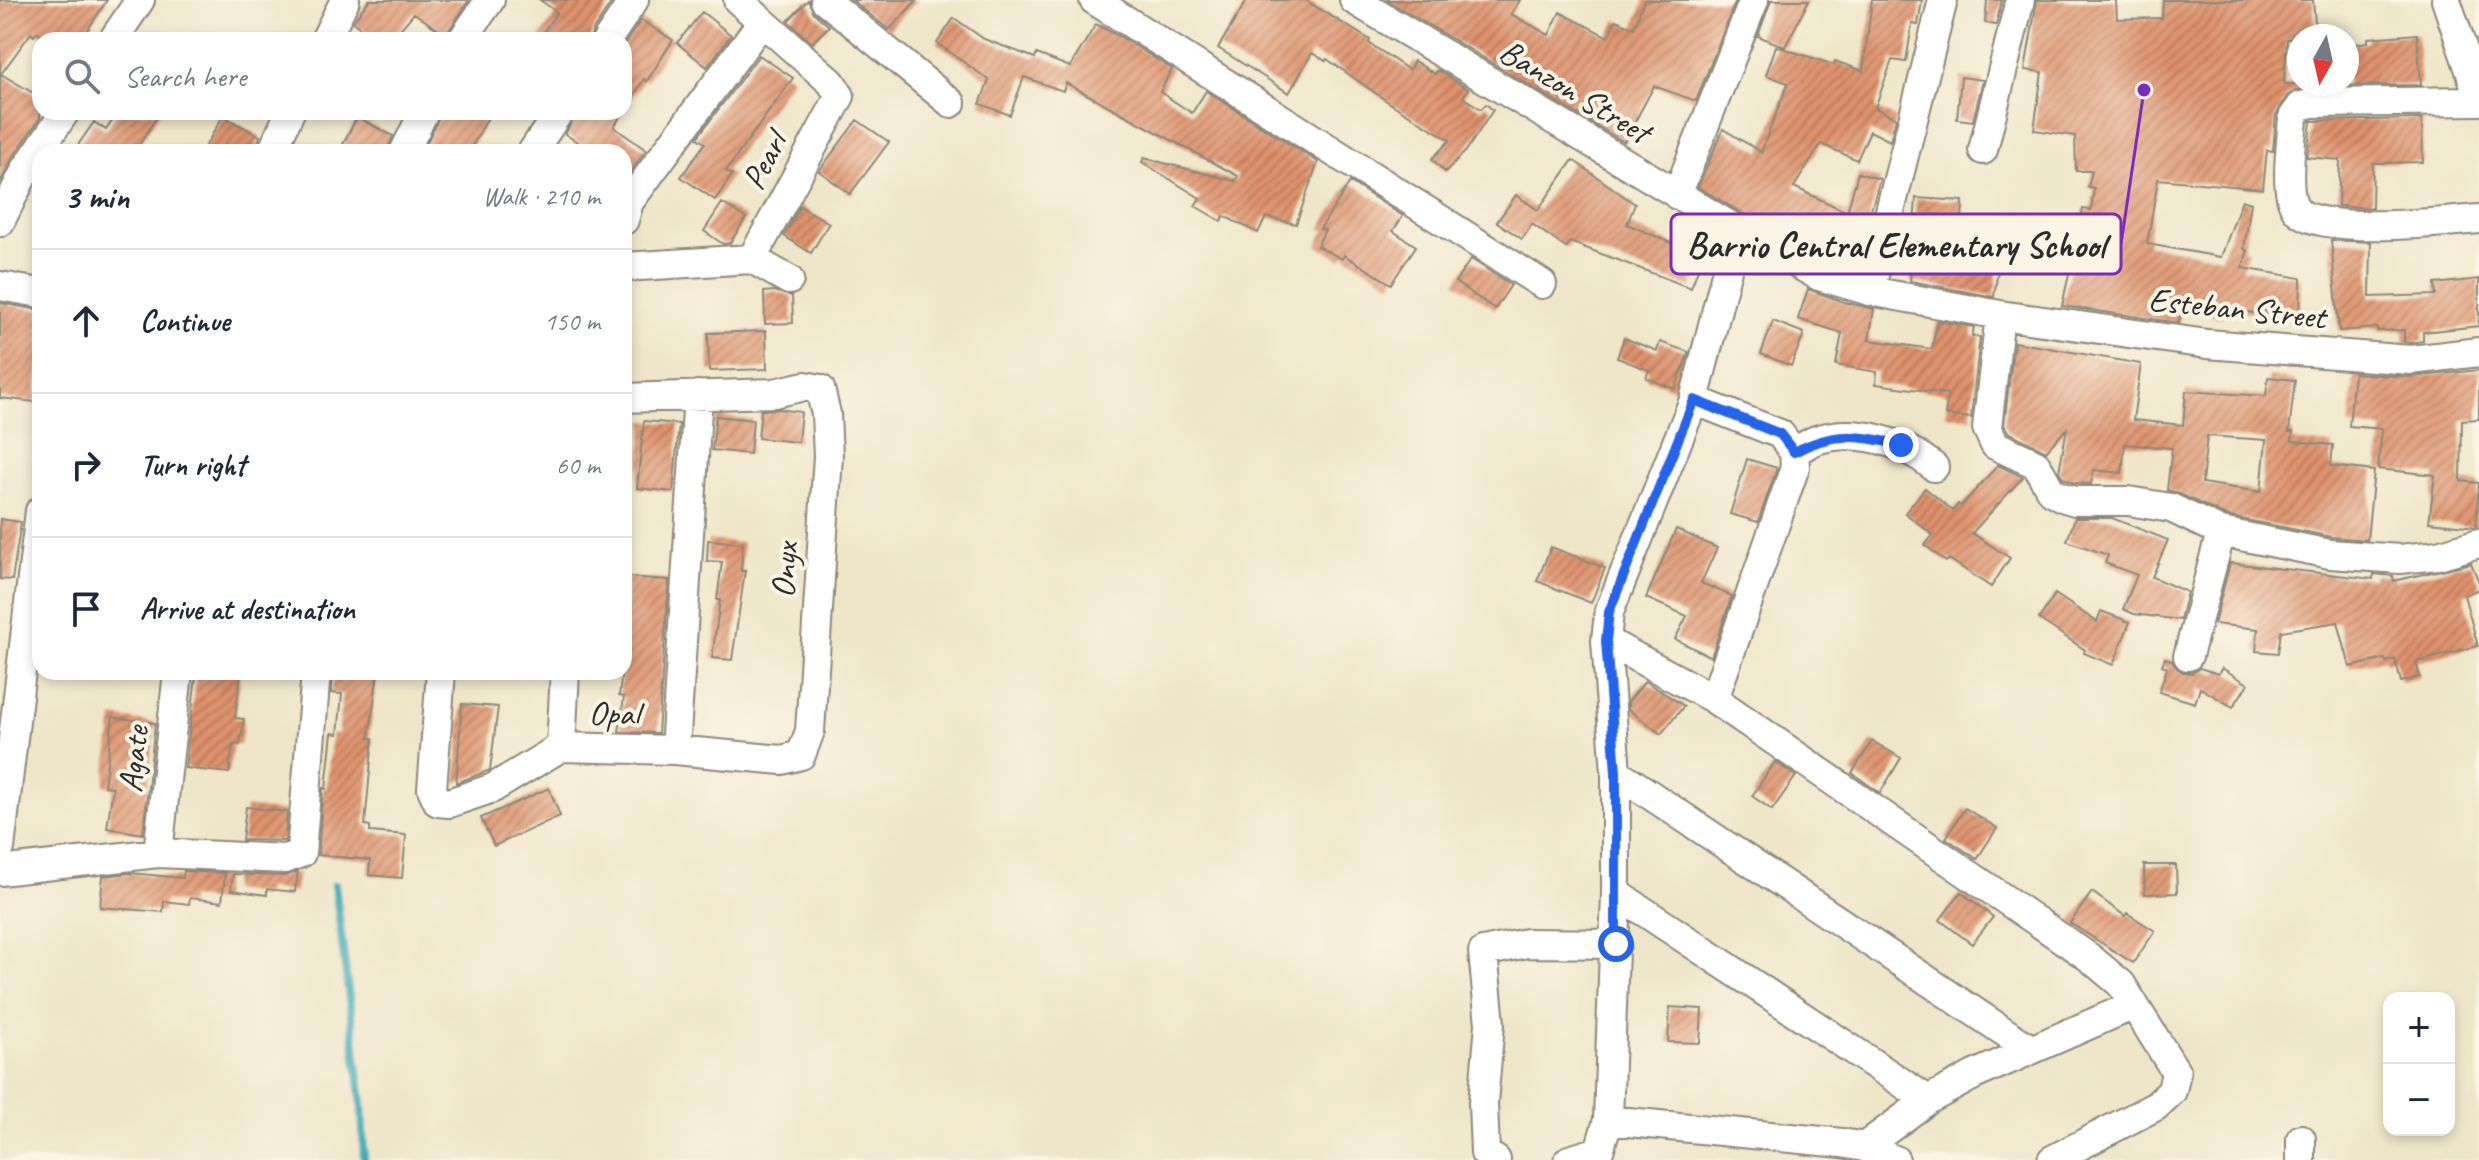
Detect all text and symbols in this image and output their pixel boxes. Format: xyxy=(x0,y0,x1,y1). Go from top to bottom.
north arrow xyxy=(2287,24,2359,96)
street label: Banzon Street xyxy=(1492,29,1662,155)
search box xyxy=(32,32,632,120)
icon: search xyxy=(60,54,104,98)
text: Search here xyxy=(124,57,246,95)
street label: Pearl xyxy=(731,120,799,197)
text: 3 min xyxy=(64,175,129,218)
text: Walk · 210 m xyxy=(483,180,600,213)
callout: Barrio Central Elementary School xyxy=(1671,214,2121,274)
text: Barrio Central Elementary School xyxy=(1687,222,2112,268)
street label: Esteban Street xyxy=(2147,277,2331,339)
icon: ahead xyxy=(64,299,108,343)
text: Continue xyxy=(140,302,230,340)
text: 150 m xyxy=(544,305,600,338)
route end xyxy=(1883,427,1919,463)
icon: right xyxy=(64,443,108,487)
text: Turn right xyxy=(140,446,245,484)
text: 60 m xyxy=(556,449,600,482)
street label: Onyx xyxy=(761,539,808,599)
icon: arrive xyxy=(64,587,108,631)
text: Arrive at destination xyxy=(140,590,355,628)
street label: Opal xyxy=(588,691,646,735)
street label: Agate xyxy=(108,722,158,794)
route start xyxy=(1598,926,1634,962)
map controls xyxy=(2383,992,2455,1136)
button: + xyxy=(2383,992,2455,1064)
button: − xyxy=(2383,1064,2455,1136)

